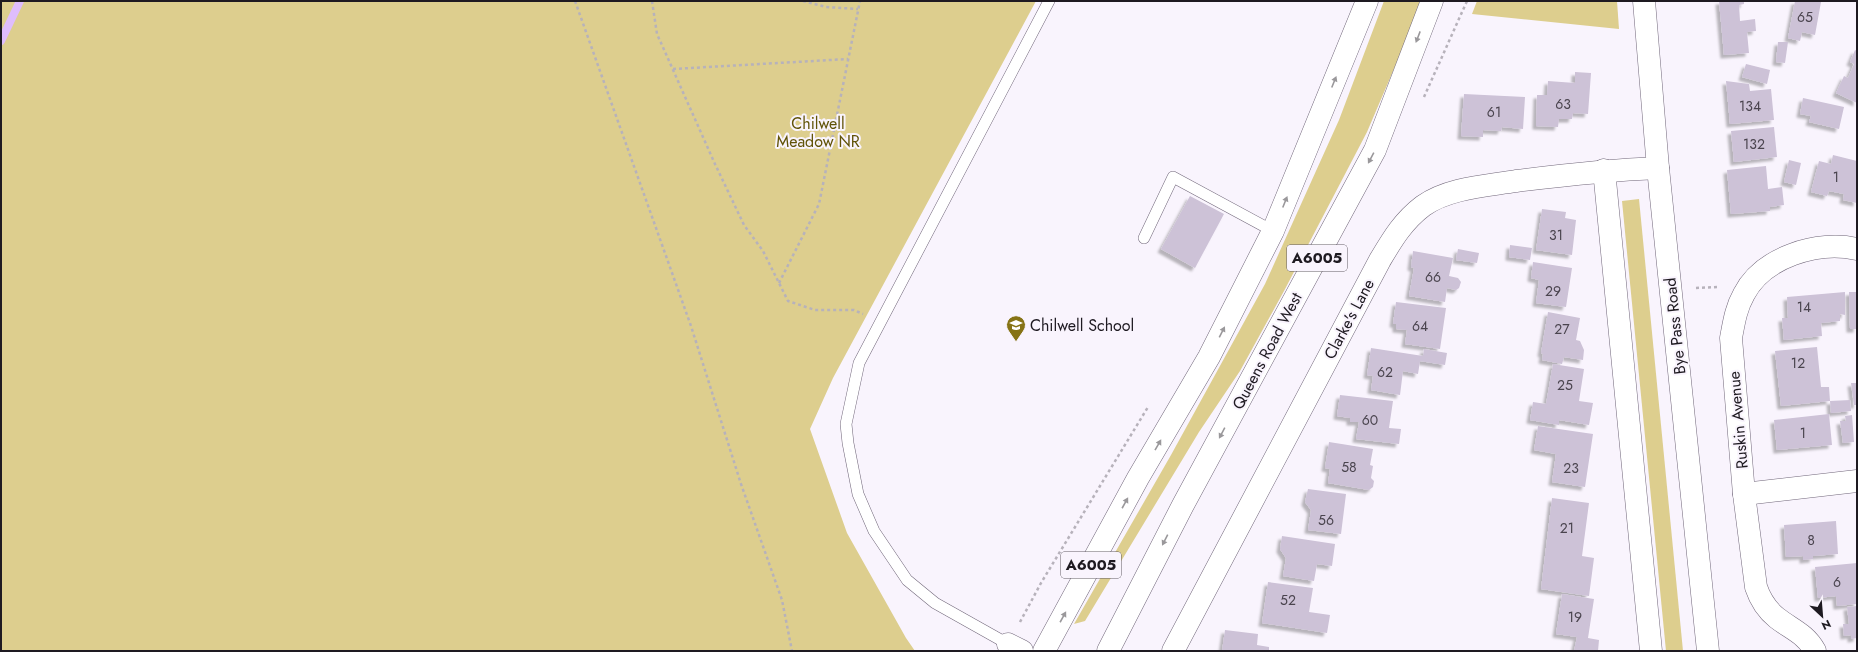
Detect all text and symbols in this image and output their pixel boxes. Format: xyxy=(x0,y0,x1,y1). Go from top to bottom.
house number: 65 xyxy=(1797,7,1813,27)
one-way arrow xyxy=(1415,32,1421,44)
one-way arrow xyxy=(1331,75,1337,87)
house number: 63 xyxy=(1555,94,1571,114)
house number: 134 xyxy=(1739,96,1761,116)
house number: 61 xyxy=(1487,102,1501,122)
park label: Chilwell Meadow NR xyxy=(776,112,860,153)
house number: 132 xyxy=(1743,134,1765,154)
one-way arrow xyxy=(1368,153,1374,164)
house number: 1 xyxy=(1833,167,1839,187)
one-way arrow xyxy=(1282,196,1288,208)
house number: 31 xyxy=(1549,225,1563,245)
road number: A6005 xyxy=(1287,245,1347,271)
house number: 66 xyxy=(1425,267,1441,287)
street label: Clarke's Lane xyxy=(1318,275,1380,363)
street label: Bye Pass Road xyxy=(1658,277,1692,375)
house number: 29 xyxy=(1545,281,1561,301)
street label: Queens Road West xyxy=(1226,288,1308,414)
house number: 14 xyxy=(1797,297,1811,317)
school or university icon: Chilwell School xyxy=(1005,314,1027,342)
place label: Chilwell School xyxy=(1030,314,1134,337)
house number: 64 xyxy=(1412,316,1428,336)
house number: 27 xyxy=(1554,319,1570,339)
one-way arrow xyxy=(1219,326,1225,337)
house number: 12 xyxy=(1791,353,1805,373)
house number: 62 xyxy=(1377,362,1393,382)
street label: Ruskin Avenue xyxy=(1722,370,1754,470)
house number: 25 xyxy=(1557,375,1573,395)
house number: 60 xyxy=(1362,410,1378,430)
house number: 1 xyxy=(1800,423,1806,443)
one-way arrow xyxy=(1219,427,1226,438)
one-way arrow xyxy=(1154,439,1161,451)
house number: 58 xyxy=(1341,457,1357,477)
house number: 23 xyxy=(1563,458,1579,478)
one-way arrow xyxy=(1122,497,1128,508)
house number: 56 xyxy=(1318,510,1334,530)
house number: 21 xyxy=(1560,518,1574,538)
house number: 8 xyxy=(1807,530,1815,550)
one-way arrow xyxy=(1162,534,1168,546)
road number: A6005 xyxy=(1061,552,1121,578)
house number: 6 xyxy=(1833,572,1841,592)
house number: 52 xyxy=(1280,590,1296,610)
north arrow xyxy=(1802,596,1842,636)
house number: 19 xyxy=(1568,607,1582,627)
one-way arrow xyxy=(1059,611,1066,623)
text: N xyxy=(1819,616,1834,634)

